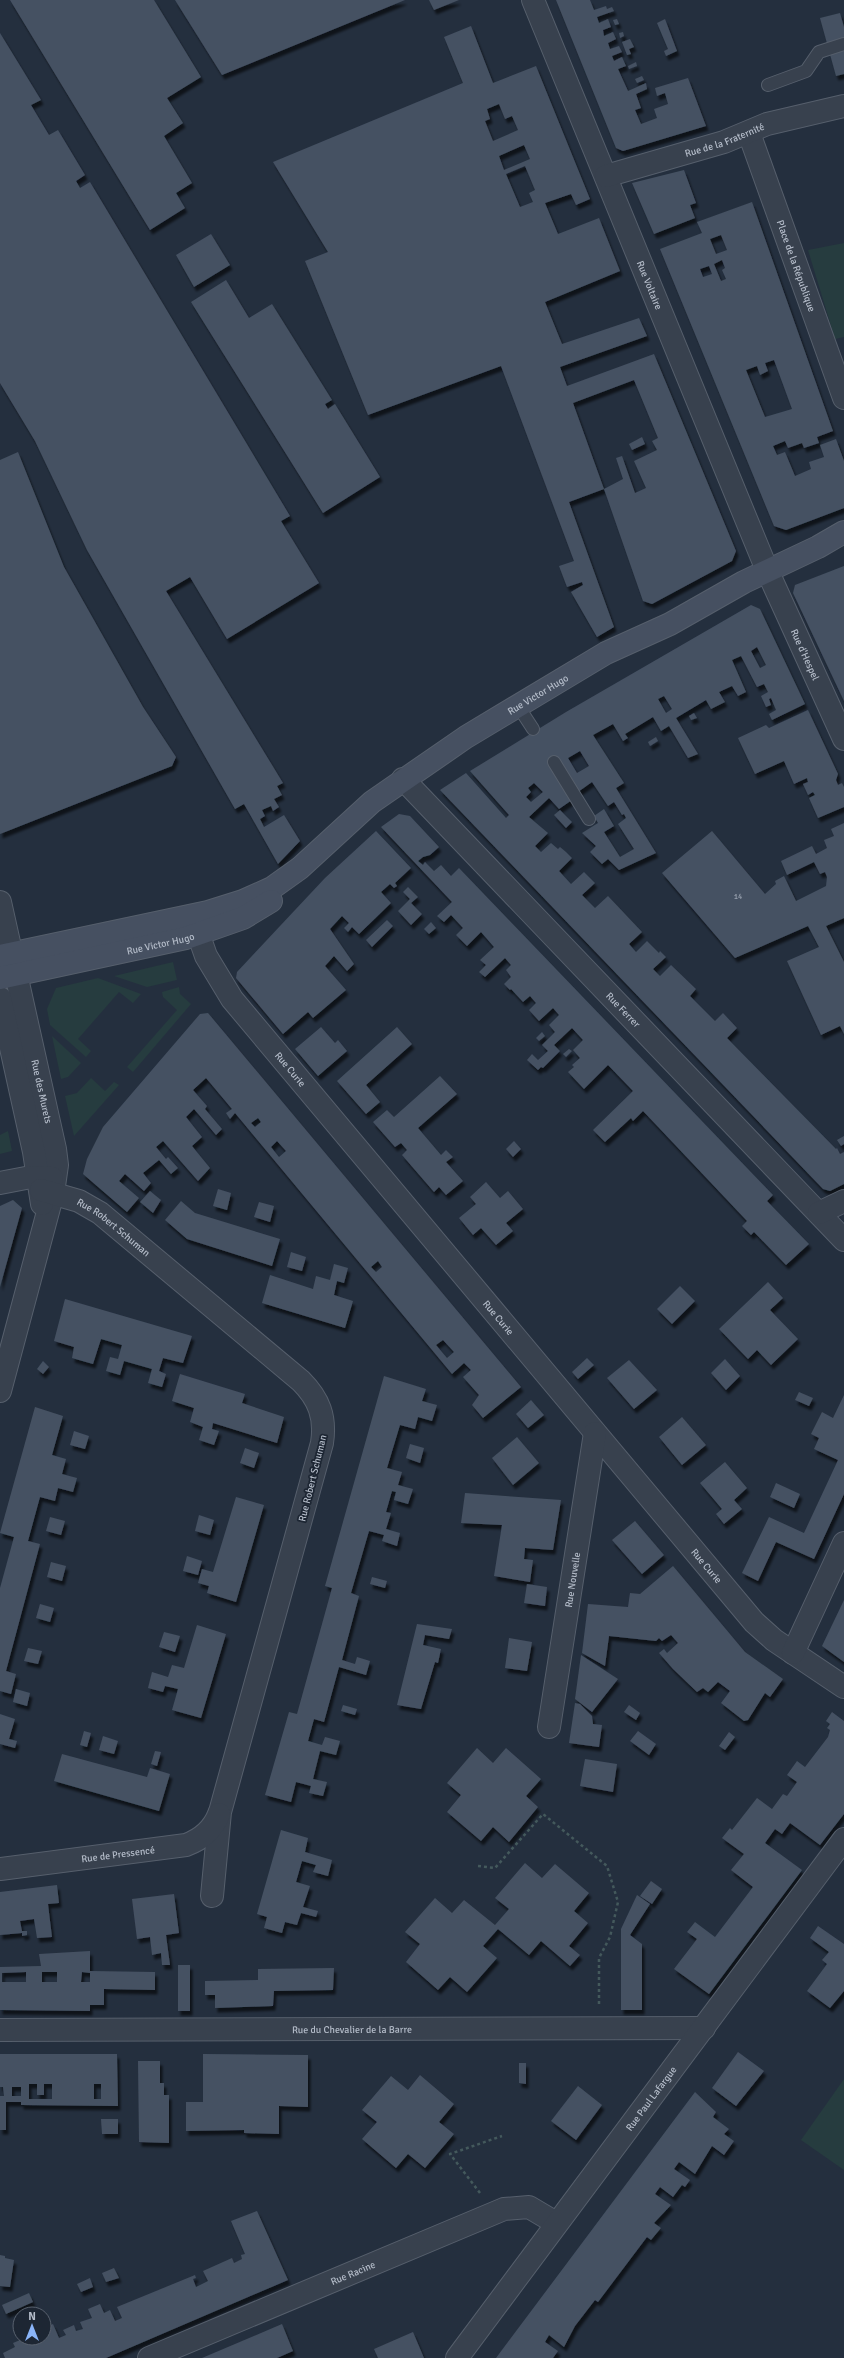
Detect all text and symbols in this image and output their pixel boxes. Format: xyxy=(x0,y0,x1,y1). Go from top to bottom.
street label: Rue de la Fraternité xyxy=(684,121,766,160)
street label: Place de la République xyxy=(774,219,818,314)
street label: Rue Voltaire xyxy=(634,259,664,311)
street label: Rue d'Hespel xyxy=(788,627,822,683)
street label: Rue Victor Hugo xyxy=(506,672,571,718)
house number: 14 xyxy=(734,891,743,901)
street label: Rue Victor Hugo xyxy=(126,931,196,958)
street label: Rue Ferrer xyxy=(603,990,643,1031)
street label: Rue Curie xyxy=(272,1050,308,1089)
street label: Rue des Murets xyxy=(28,1058,54,1125)
street label: Rue Robert Schuman xyxy=(75,1196,152,1259)
street label: Rue Curie xyxy=(480,1298,516,1338)
street label: Rue Robert Schuman xyxy=(296,1434,330,1523)
street label: Rue Curie xyxy=(688,1547,724,1586)
street label: Rue Nouvelle xyxy=(563,1551,583,1609)
street label: Rue de Pressencé xyxy=(81,1844,156,1865)
street label: Rue du Chevalier de la Barre xyxy=(292,2024,412,2036)
street label: Rue Paul Lafargue xyxy=(623,2064,679,2134)
street label: Rue Racine xyxy=(329,2259,377,2288)
north arrow xyxy=(12,2306,52,2346)
text: N xyxy=(28,2310,36,2323)

